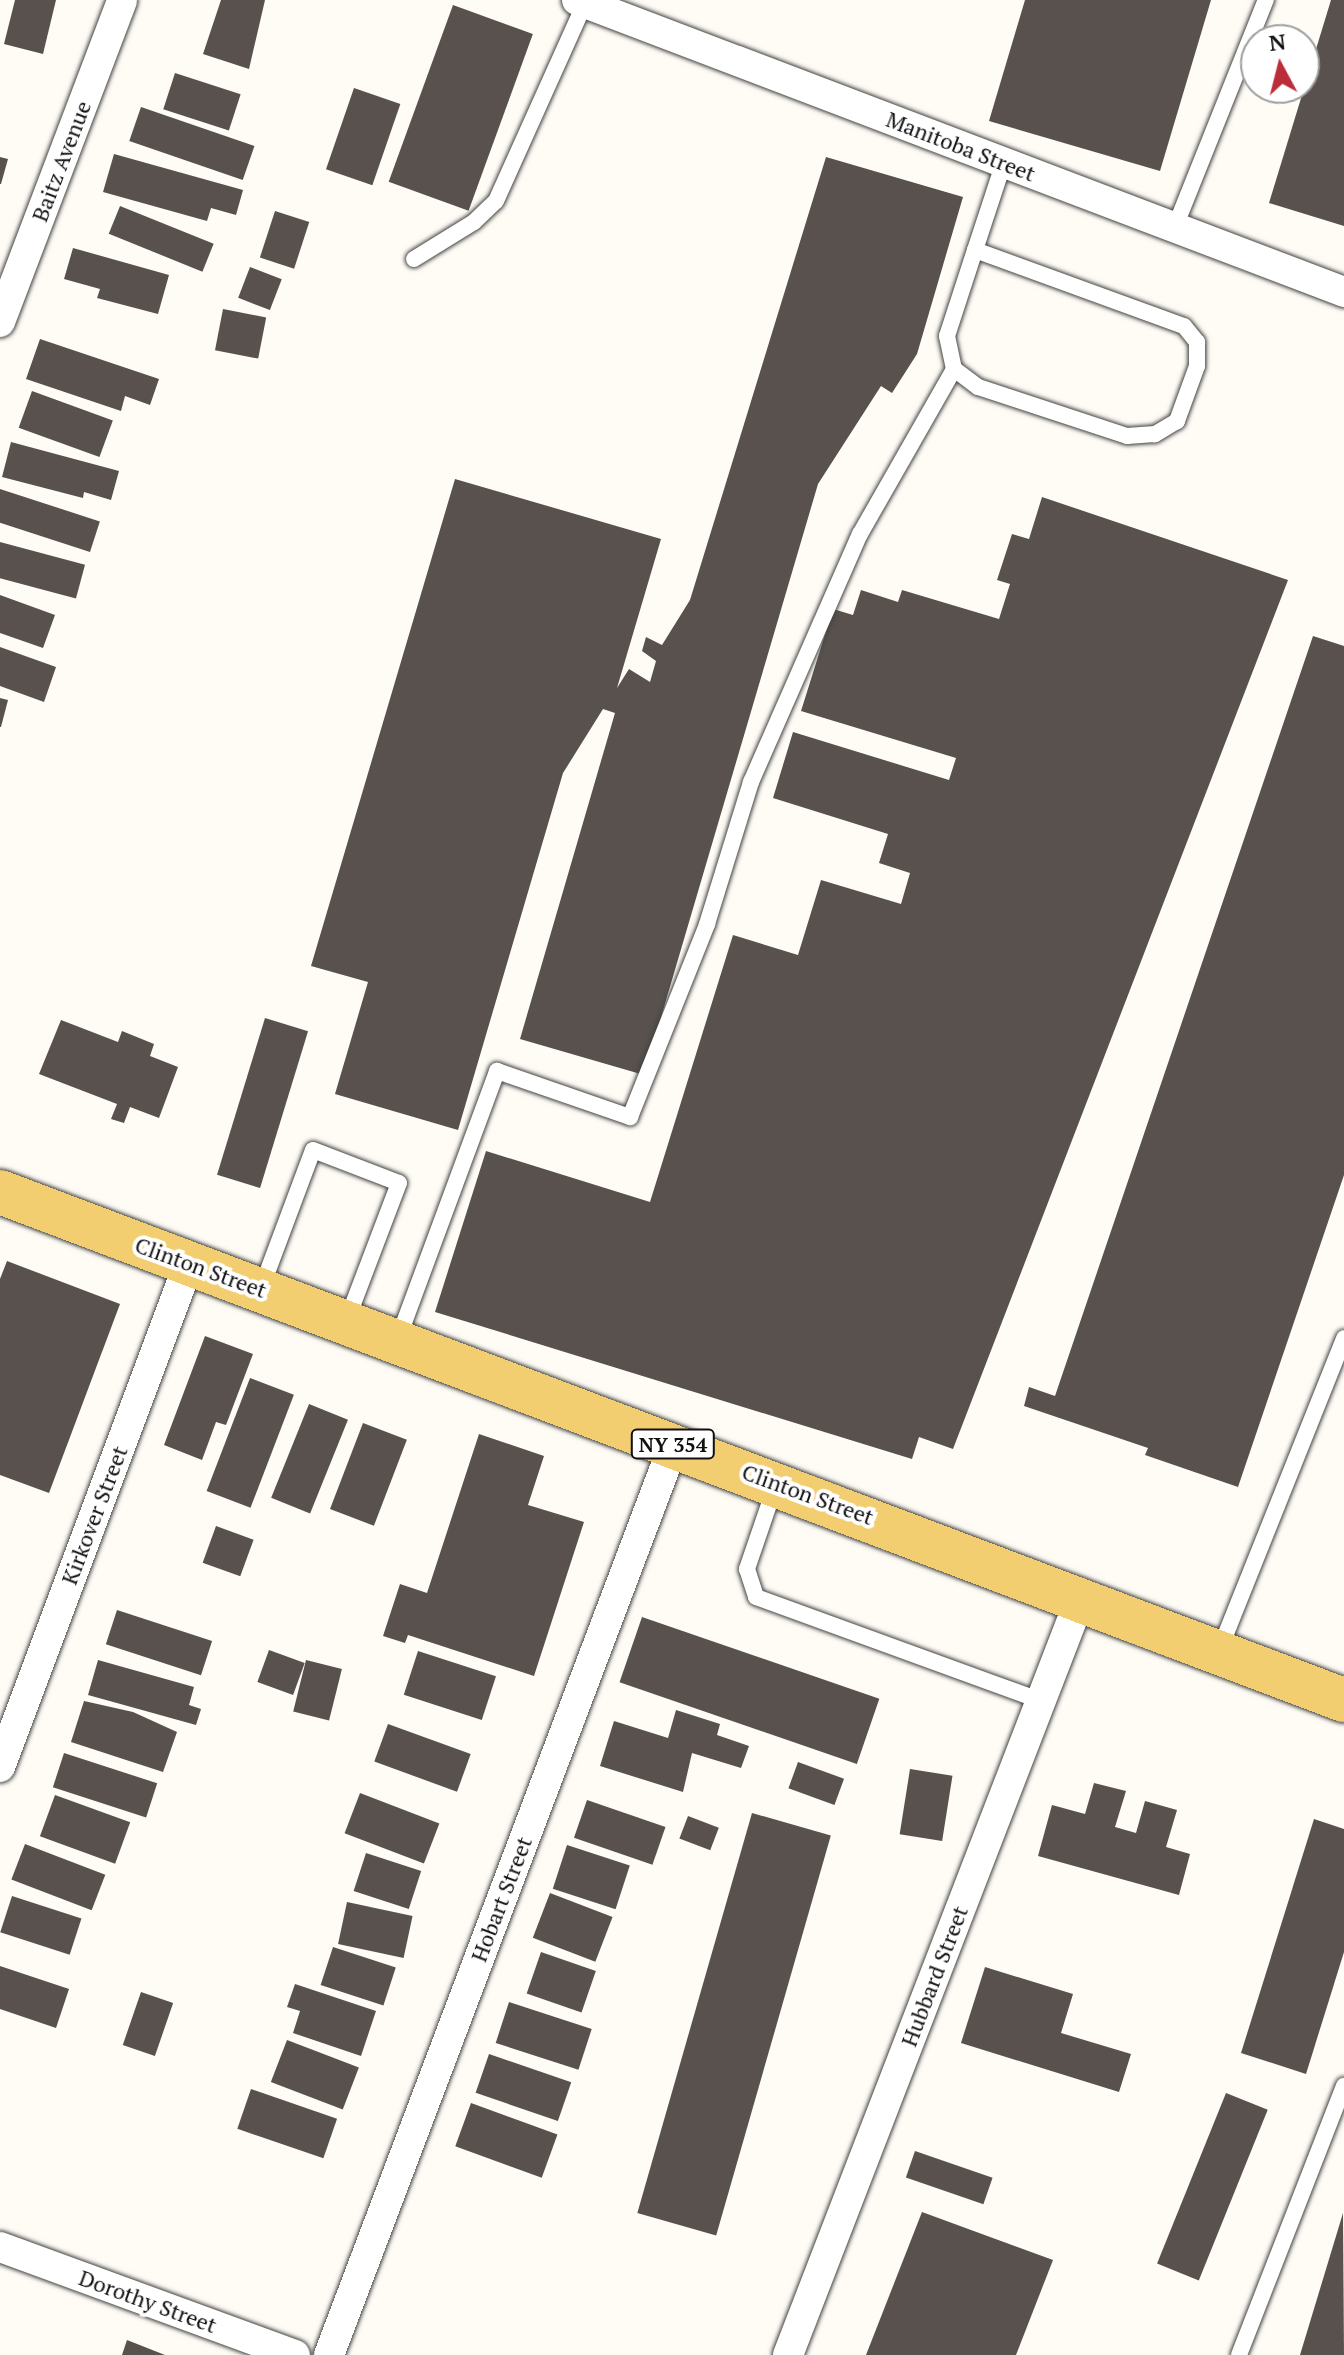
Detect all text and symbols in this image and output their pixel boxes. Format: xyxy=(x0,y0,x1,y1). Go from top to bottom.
north arrow xyxy=(1240,24,1320,104)
text: N xyxy=(1267,26,1287,57)
street label: Baitz Avenue xyxy=(26,97,96,225)
street label: Manitoba Street xyxy=(883,105,1039,187)
street label: Clinton Street xyxy=(132,1231,270,1303)
road number: NY 354 xyxy=(629,1428,717,1460)
street label: Kirkover Street xyxy=(55,1442,133,1588)
street label: Clinton Street xyxy=(739,1458,877,1530)
street label: Hobart Street xyxy=(465,1833,537,1965)
street label: Hubbard Street xyxy=(895,1902,973,2050)
street label: Dorothy Street xyxy=(76,2264,220,2338)

